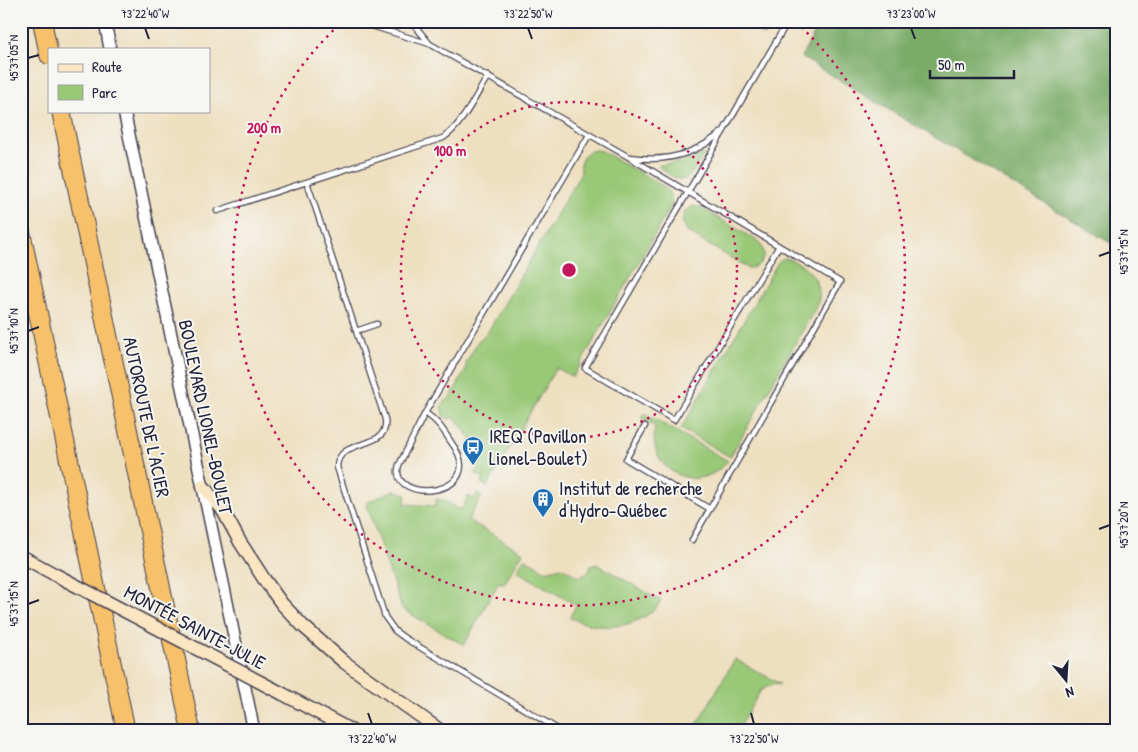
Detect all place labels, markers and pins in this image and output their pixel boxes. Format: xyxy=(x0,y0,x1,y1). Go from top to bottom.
centre of rings xyxy=(560,261,578,279)
place label: IREQ (Pavillon Lionel-Boulet) xyxy=(489,423,588,471)
bus stop icon: IREQ (Pavillon Lionel-Boulet) xyxy=(461,435,485,466)
place label: Institut de recherche d'Hydro-Québec xyxy=(559,475,703,523)
building icon: Institut de recherche d'Hydro-Québec xyxy=(531,487,555,518)

